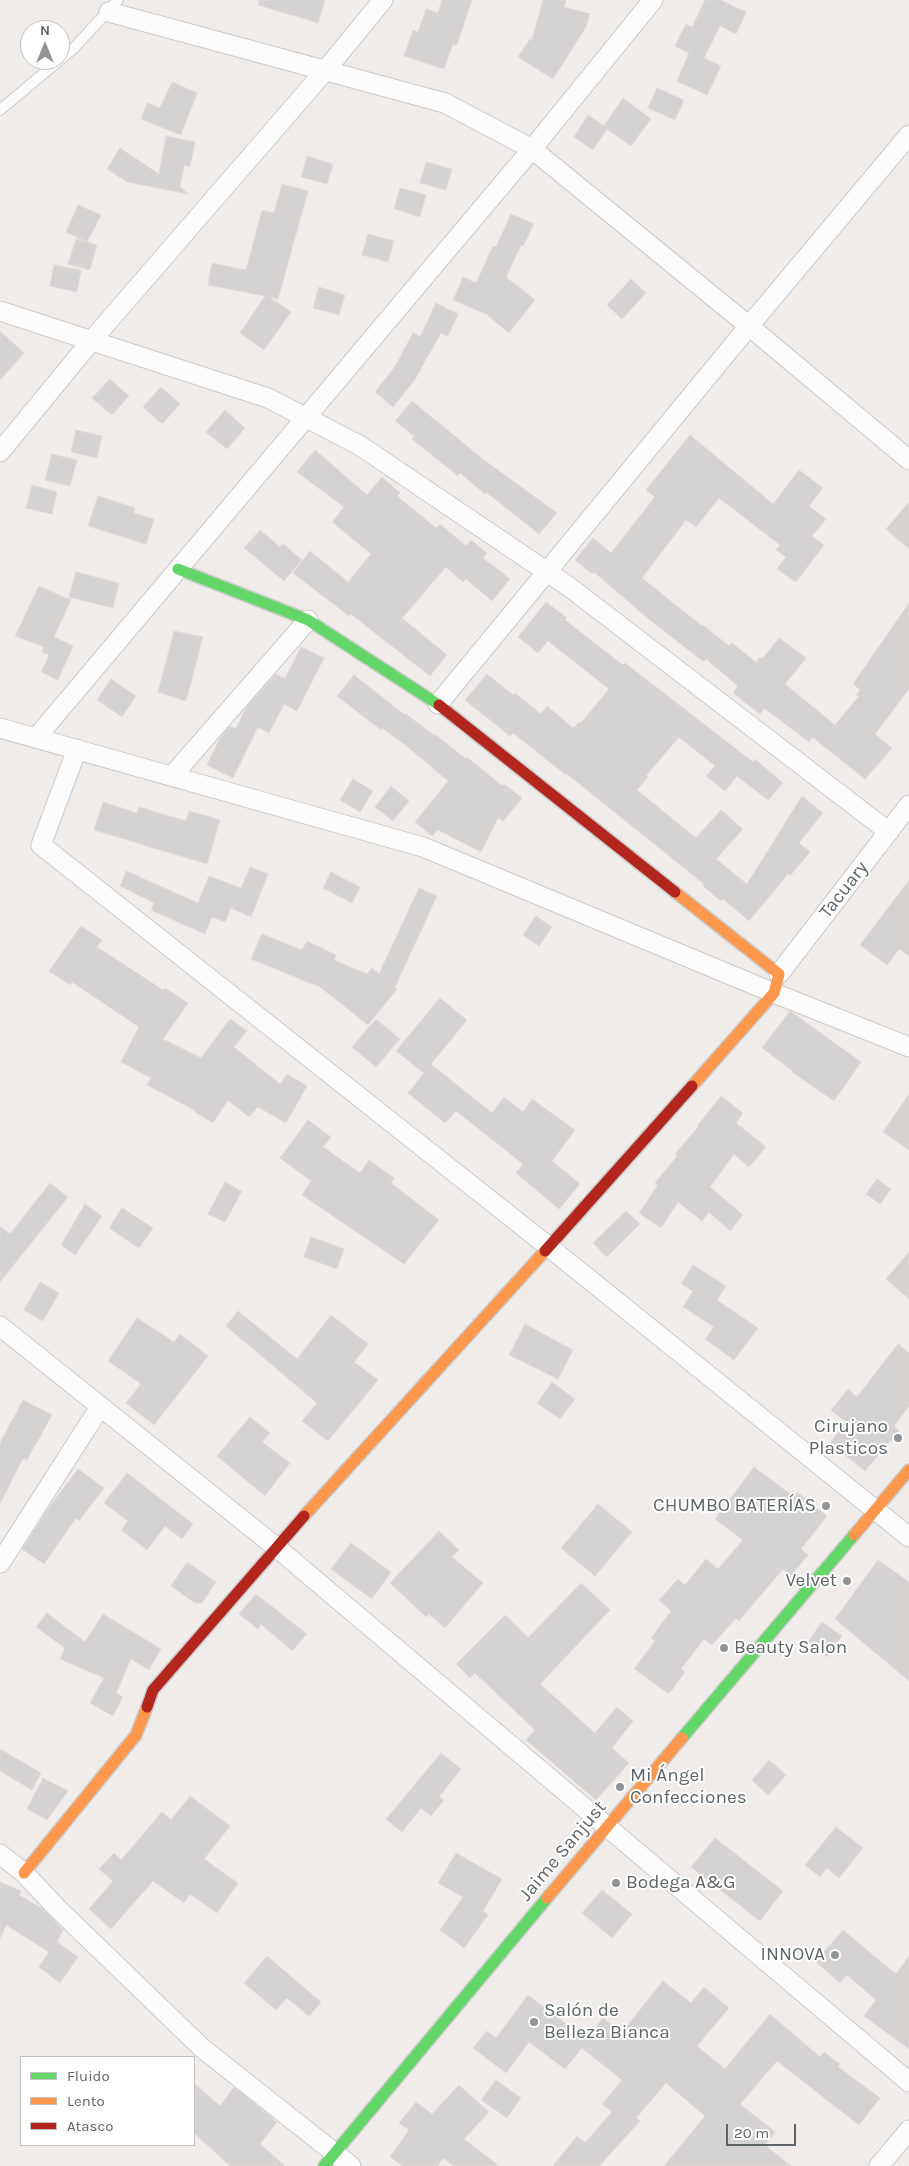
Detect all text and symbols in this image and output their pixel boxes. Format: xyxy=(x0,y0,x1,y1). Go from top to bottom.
north arrow xyxy=(20,20,70,70)
text: N xyxy=(40,22,50,39)
street label: Tacuary xyxy=(815,857,873,923)
place label: Cirujano Plasticos xyxy=(809,1416,888,1460)
marker: Cirujano Plasticos xyxy=(892,1432,904,1444)
place label: CHUMBO BATERÍAS xyxy=(653,1495,816,1517)
marker: CHUMBO BATERÍAS xyxy=(820,1500,832,1512)
place label: Velvet xyxy=(785,1570,837,1592)
marker: Velvet xyxy=(841,1575,853,1587)
place label: Beauty Salon xyxy=(734,1637,847,1659)
marker: Beauty Salon xyxy=(718,1642,730,1654)
place label: Mi Ángel Confecciones xyxy=(630,1765,747,1809)
marker: Mi Ángel Confecciones xyxy=(614,1781,626,1793)
street label: Jaime Sanjust xyxy=(514,1796,612,1906)
place label: Bodega A&G xyxy=(626,1872,735,1894)
marker: Bodega A&G xyxy=(610,1877,622,1889)
place label: INNOVA xyxy=(761,1944,825,1966)
marker: INNOVA xyxy=(829,1949,841,1961)
place label: Salón de Belleza Bianca xyxy=(544,2000,670,2044)
marker: Salón de Belleza Bianca xyxy=(528,2016,540,2028)
legend xyxy=(20,2056,195,2146)
text: Fluido xyxy=(67,2067,110,2085)
text: Lento xyxy=(67,2092,105,2110)
scale bar xyxy=(729,2114,799,2146)
text: Atasco xyxy=(67,2117,113,2135)
text: 20 m xyxy=(734,2124,769,2142)

